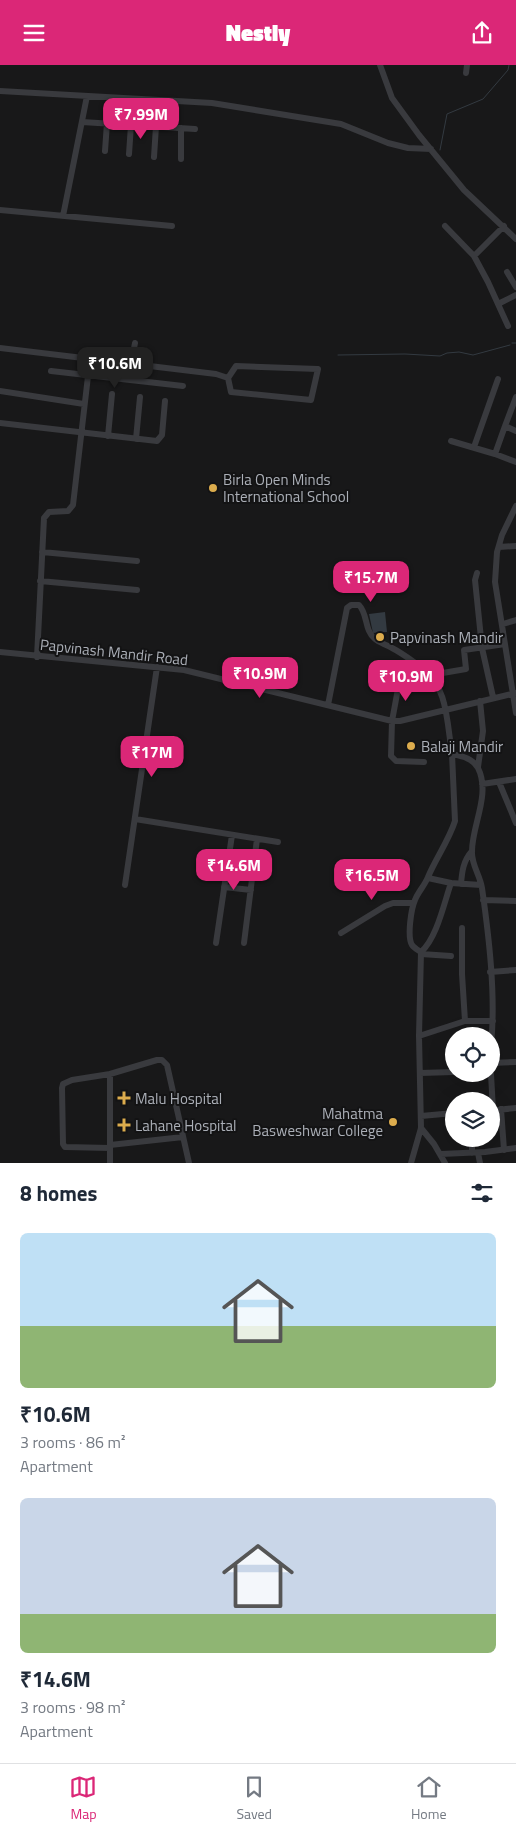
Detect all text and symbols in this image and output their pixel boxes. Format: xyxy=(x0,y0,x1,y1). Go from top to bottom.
text: Nestly xyxy=(226,16,290,50)
icon: menu xyxy=(20,19,48,47)
icon: share xyxy=(468,19,496,47)
pin: ₹7.99M xyxy=(100,97,182,140)
text: ₹7.99M xyxy=(114,102,168,126)
pin: ₹10.6M xyxy=(74,347,156,389)
text: ₹10.6M xyxy=(88,351,142,375)
place label: Birla Open Minds International School xyxy=(223,468,349,508)
marker: Birla Open Minds International School xyxy=(207,482,219,494)
pin: ₹15.7M xyxy=(330,561,412,603)
text: ₹15.7M xyxy=(344,565,398,589)
place label: Papvinash Mandir xyxy=(390,626,503,649)
marker: Papvinash Mandir xyxy=(374,631,386,643)
street label: Papvinash Mandir Road xyxy=(39,633,189,671)
pin: ₹10.9M xyxy=(219,657,301,699)
pin: ₹10.9M xyxy=(365,659,447,702)
text: ₹10.9M xyxy=(233,661,287,685)
text: ₹10.9M xyxy=(379,664,433,688)
pin: ₹17M xyxy=(122,735,182,778)
place label: Balaji Mandir xyxy=(421,735,503,758)
text: ₹17M xyxy=(132,740,172,764)
marker: Balaji Mandir xyxy=(405,740,417,752)
pin: ₹14.6M xyxy=(193,849,275,891)
text: ₹14.6M xyxy=(207,853,261,877)
pin: ₹16.5M xyxy=(331,859,413,901)
text: ₹16.5M xyxy=(345,863,399,887)
map controls xyxy=(445,1027,500,1147)
button: locate xyxy=(445,1027,500,1082)
place label: Malu Hospital xyxy=(135,1087,222,1110)
marker: Malu Hospital xyxy=(117,1091,131,1105)
button: layers xyxy=(445,1092,500,1147)
place label: Mahatma Basweshwar College xyxy=(252,1102,383,1142)
place label: Lahane Hospital xyxy=(135,1114,237,1137)
marker: Mahatma Basweshwar College xyxy=(387,1116,399,1128)
marker: Lahane Hospital xyxy=(117,1118,131,1132)
text: 8 homes xyxy=(20,1177,97,1209)
icon: filters xyxy=(468,1179,496,1207)
icon: home xyxy=(213,1266,303,1356)
text: ₹10.6M xyxy=(20,1398,91,1430)
text: 3 rooms · 86 m² xyxy=(20,1430,125,1454)
text: Apartment xyxy=(20,1454,93,1478)
icon: home xyxy=(213,1531,303,1621)
text: ₹14.6M xyxy=(20,1663,91,1695)
text: 3 rooms · 98 m² xyxy=(20,1695,125,1719)
text: Apartment xyxy=(20,1719,93,1743)
tab: Map xyxy=(69,1773,97,1824)
tab: Saved xyxy=(236,1773,272,1824)
tab: Home xyxy=(411,1773,447,1824)

